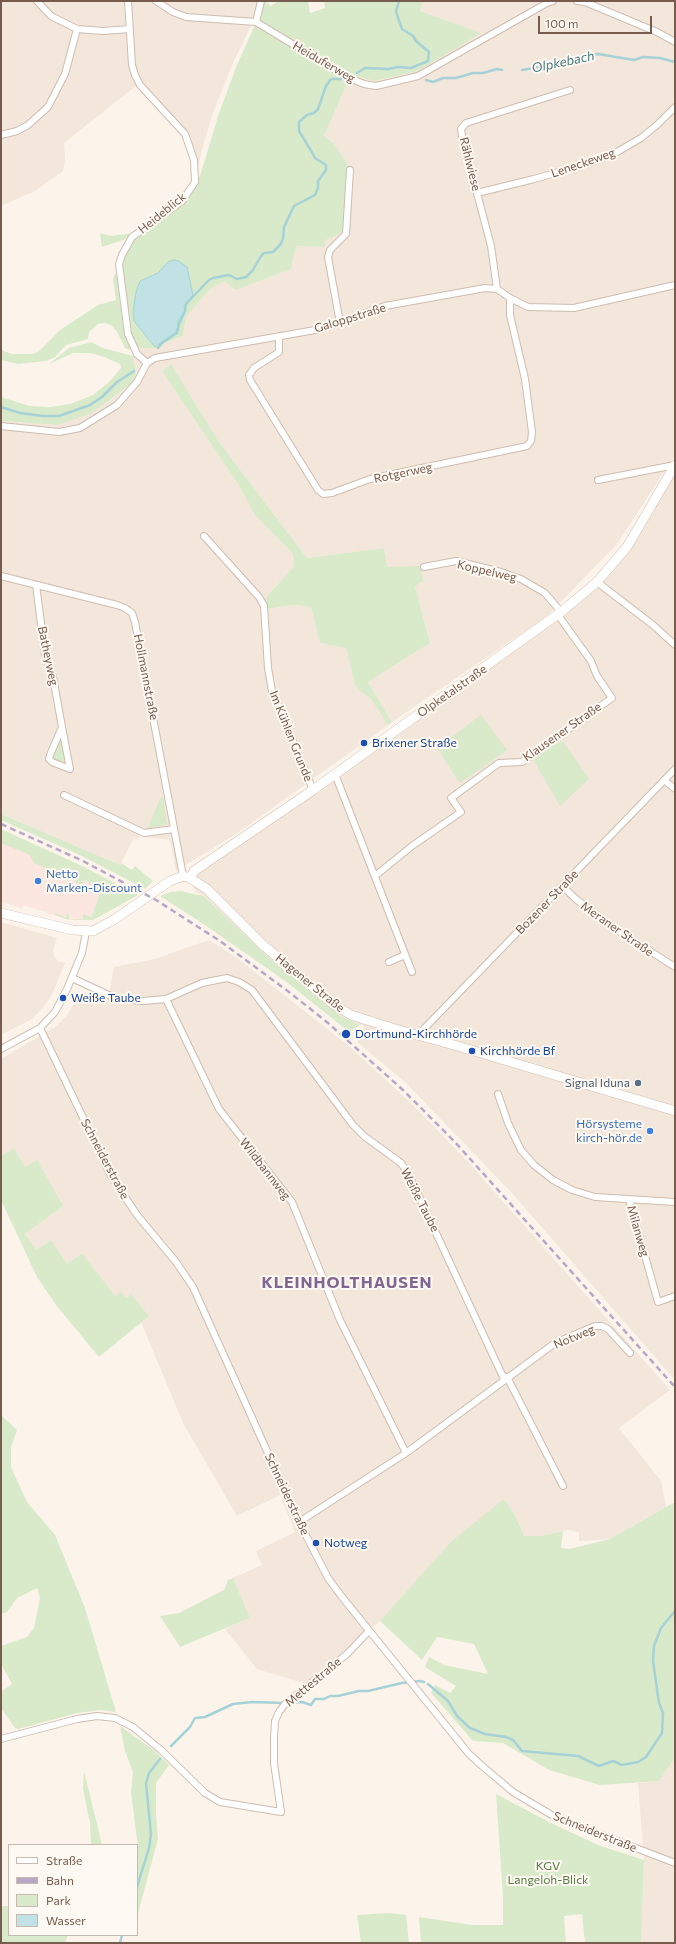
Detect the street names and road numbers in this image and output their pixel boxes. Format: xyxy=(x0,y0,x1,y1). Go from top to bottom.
street label: Heiduferweg xyxy=(290,38,358,86)
street label: Rählwiese xyxy=(456,136,484,192)
street label: Leneckeweg xyxy=(549,145,617,181)
street label: Heideblick xyxy=(135,189,189,237)
street label: Galoppstraße xyxy=(312,300,388,336)
street label: Rotgerweg xyxy=(372,460,434,486)
street label: Koppelweg xyxy=(456,557,518,585)
street label: Batheyweg xyxy=(35,625,61,687)
street label: Hollmannstraße xyxy=(131,633,161,721)
street label: Olpketalstraße xyxy=(414,662,490,720)
street label: Im Kühlen Grunde xyxy=(266,689,316,783)
street label: Klausener Straße xyxy=(520,700,604,764)
street label: Bozener Straße xyxy=(513,867,581,937)
street label: Meraner Straße xyxy=(578,899,656,959)
street label: Hagener Straße xyxy=(273,951,347,1015)
street label: Schneiderstraße xyxy=(78,1116,132,1202)
street label: Wildbannweg xyxy=(236,1135,294,1203)
street label: Weiße Taube xyxy=(398,1166,442,1234)
street label: Milanweg xyxy=(624,1204,652,1258)
street label: Notweg xyxy=(551,1322,597,1352)
street label: Schneiderstraße xyxy=(262,1451,312,1537)
street label: Mettestraße xyxy=(282,1654,344,1710)
street label: Schneiderstraße xyxy=(551,1809,639,1855)

